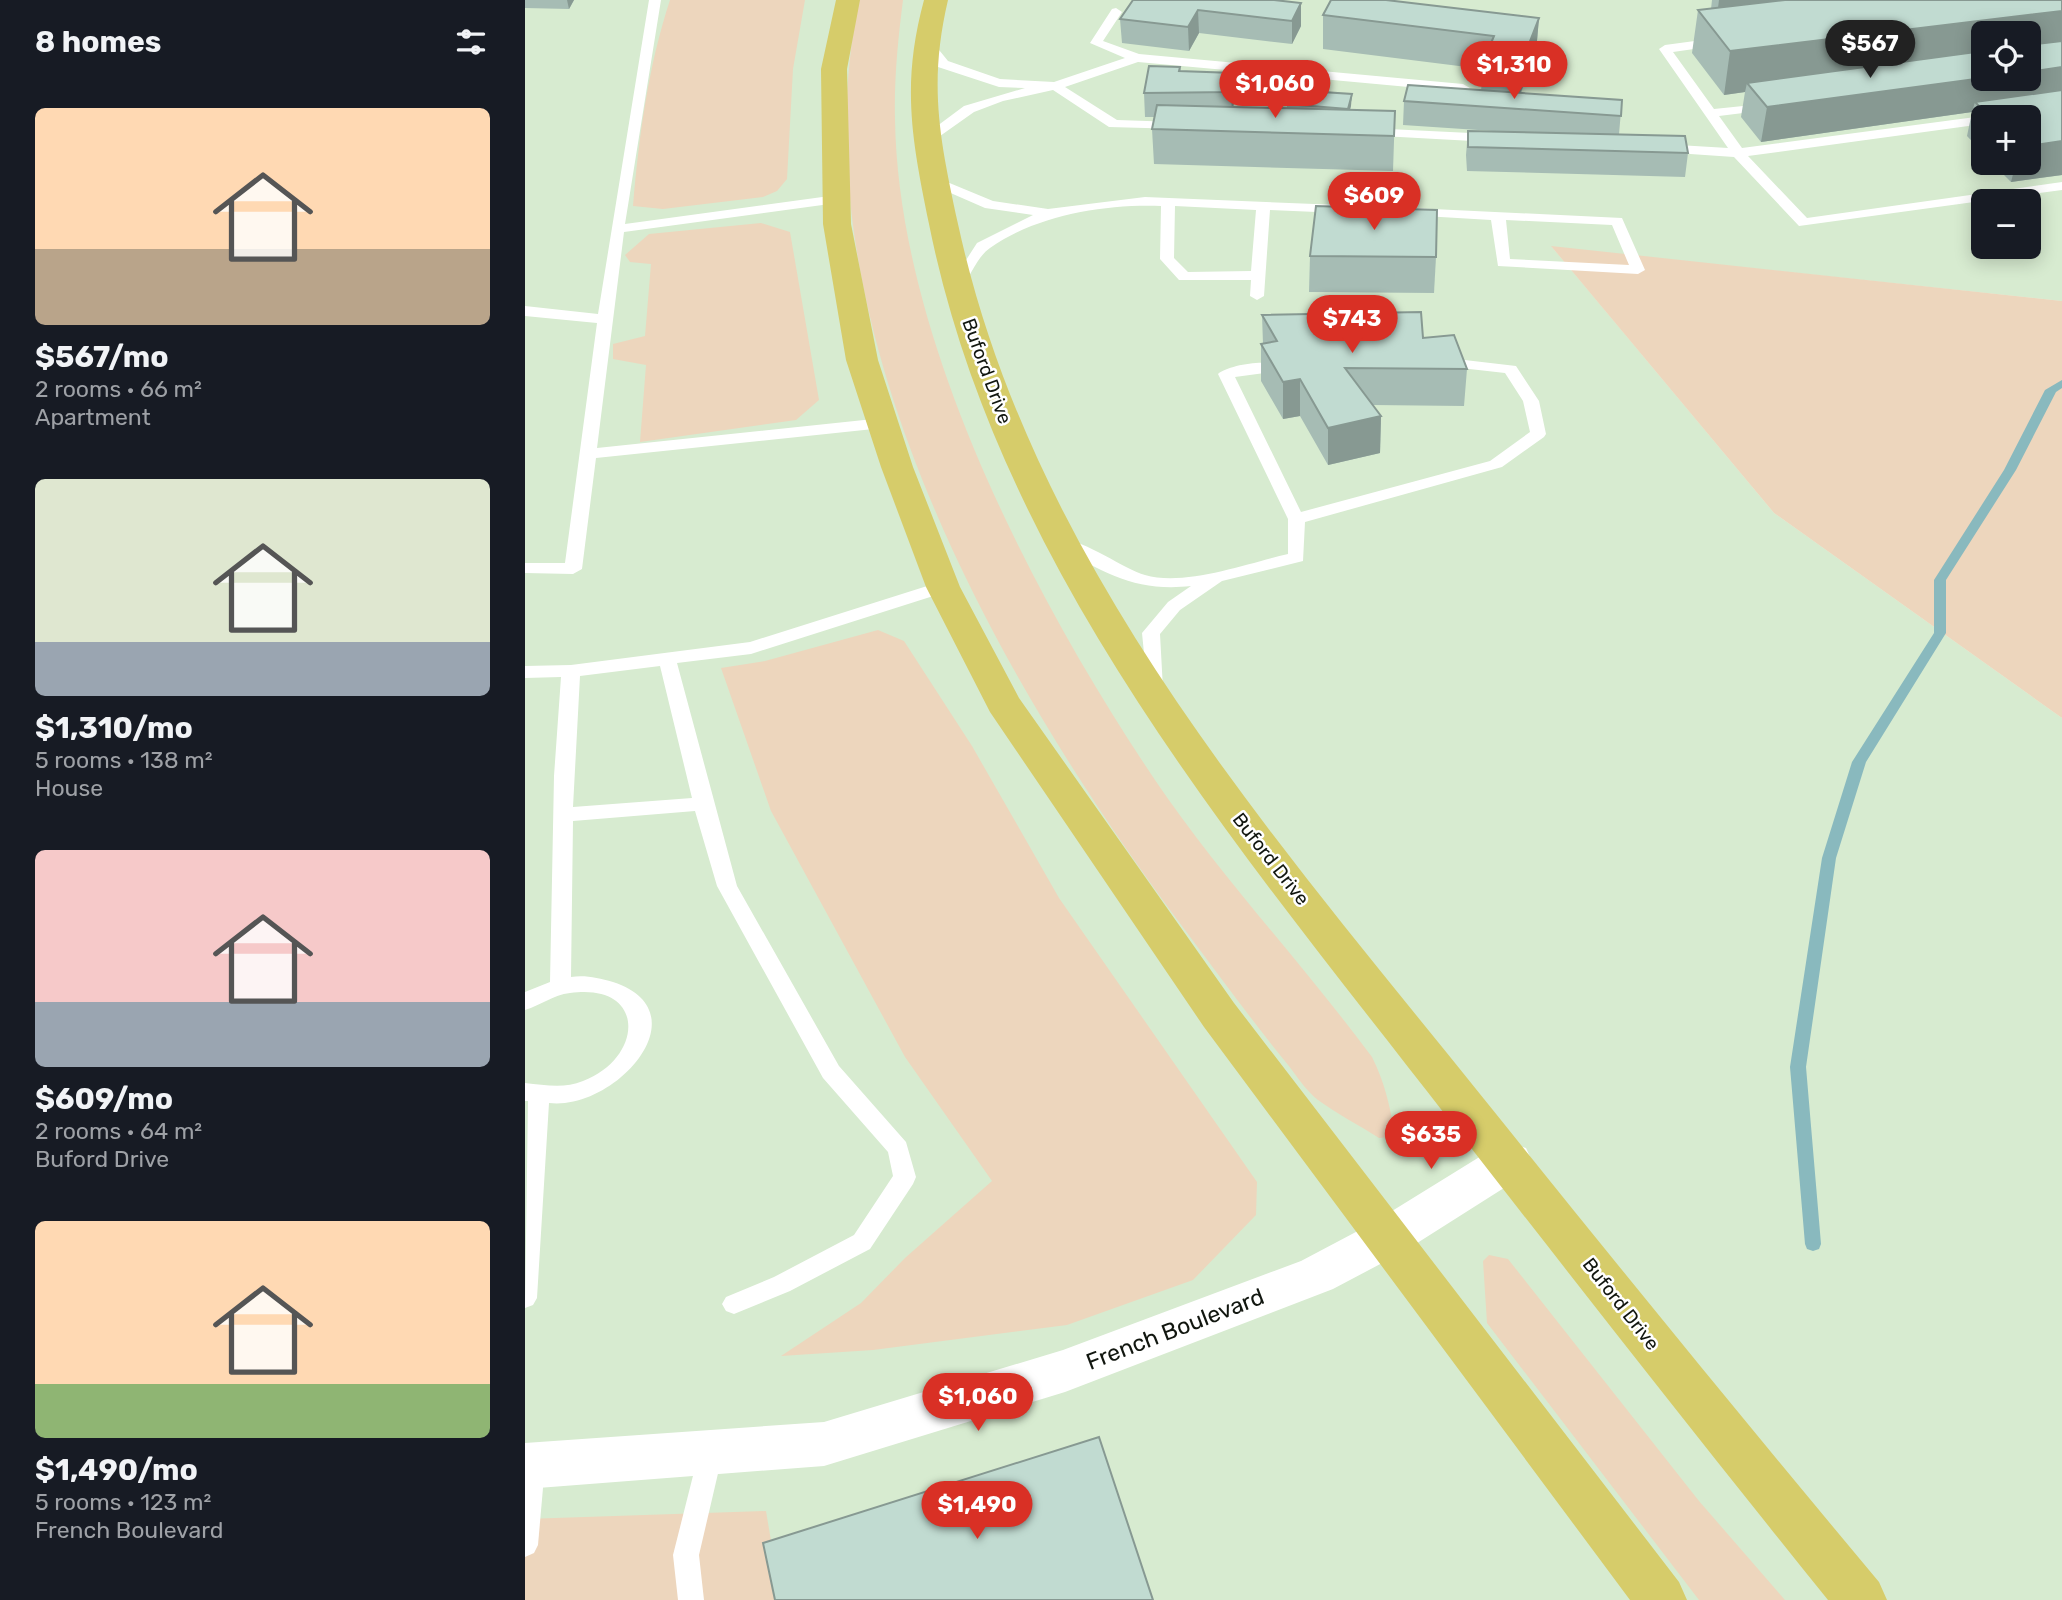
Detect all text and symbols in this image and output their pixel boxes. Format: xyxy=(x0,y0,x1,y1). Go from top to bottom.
pin: $567 xyxy=(1829,20,1911,80)
map controls xyxy=(1971,21,2041,259)
button: locate xyxy=(1971,21,2041,91)
icon: filters xyxy=(452,23,490,61)
text: 8 homes xyxy=(35,24,161,60)
text: $567 xyxy=(1841,29,1899,57)
pin: $1,310 xyxy=(1457,42,1571,101)
text: $1,310 xyxy=(1476,50,1552,78)
pin: $1,060 xyxy=(1218,60,1332,120)
text: $1,060 xyxy=(1235,69,1315,97)
button: + xyxy=(1971,105,2041,175)
icon: home xyxy=(200,154,326,280)
pin: $609 xyxy=(1333,173,1415,232)
text: $609 xyxy=(1344,181,1404,209)
button: − xyxy=(1971,189,2041,259)
pin: $743 xyxy=(1311,296,1393,355)
text: $743 xyxy=(1323,304,1381,332)
street label: Buford Drive xyxy=(957,315,1017,427)
text: $567/mo xyxy=(35,339,169,375)
text: 2 rooms · 66 m² xyxy=(35,375,202,403)
text: Apartment xyxy=(35,403,151,431)
icon: home xyxy=(200,525,326,651)
text: $1,310/mo xyxy=(35,710,193,746)
text: 5 rooms · 138 m² xyxy=(35,746,212,774)
text: House xyxy=(35,774,103,802)
street label: Buford Drive xyxy=(1228,808,1314,910)
icon: home xyxy=(200,896,326,1022)
text: $609/mo xyxy=(35,1081,173,1117)
pin: $635 xyxy=(1390,1112,1472,1171)
text: 2 rooms · 64 m² xyxy=(35,1117,202,1145)
text: $635 xyxy=(1401,1120,1461,1148)
text: Buford Drive xyxy=(35,1145,169,1173)
street label: Buford Drive xyxy=(1578,1253,1664,1355)
icon: home xyxy=(200,1267,326,1393)
street label: French Boulevard xyxy=(1082,1282,1268,1376)
pin: $1,060 xyxy=(921,1374,1035,1433)
text: $1,060 xyxy=(938,1382,1018,1410)
text: $1,490/mo xyxy=(35,1452,198,1488)
pin: $1,490 xyxy=(920,1482,1034,1541)
text: 5 rooms · 123 m² xyxy=(35,1488,211,1516)
text: $1,490 xyxy=(937,1490,1017,1518)
text: French Boulevard xyxy=(35,1516,223,1544)

